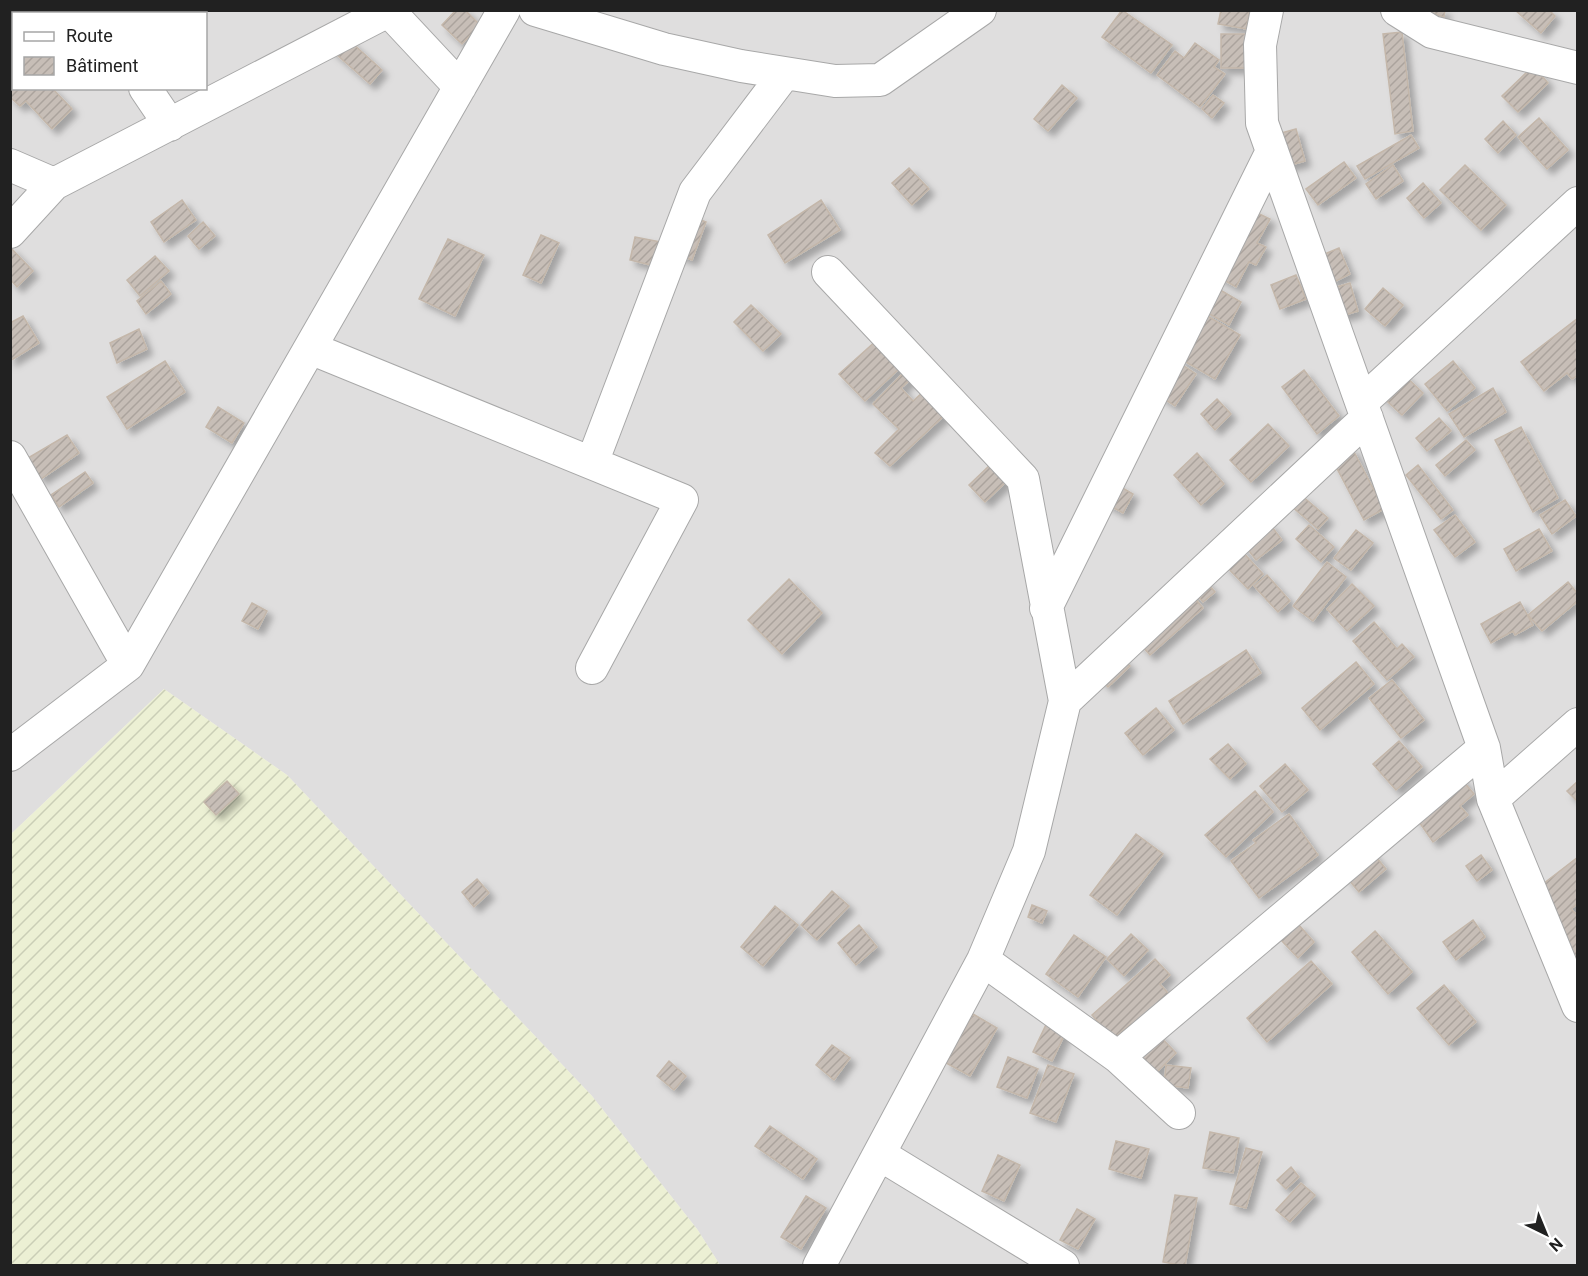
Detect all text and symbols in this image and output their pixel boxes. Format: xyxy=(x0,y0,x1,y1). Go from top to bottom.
legend xyxy=(12,12,207,90)
text: Route xyxy=(66,25,113,46)
text: Bâtiment xyxy=(66,55,139,76)
north arrow xyxy=(1516,1204,1576,1264)
text: N xyxy=(1545,1234,1566,1255)

